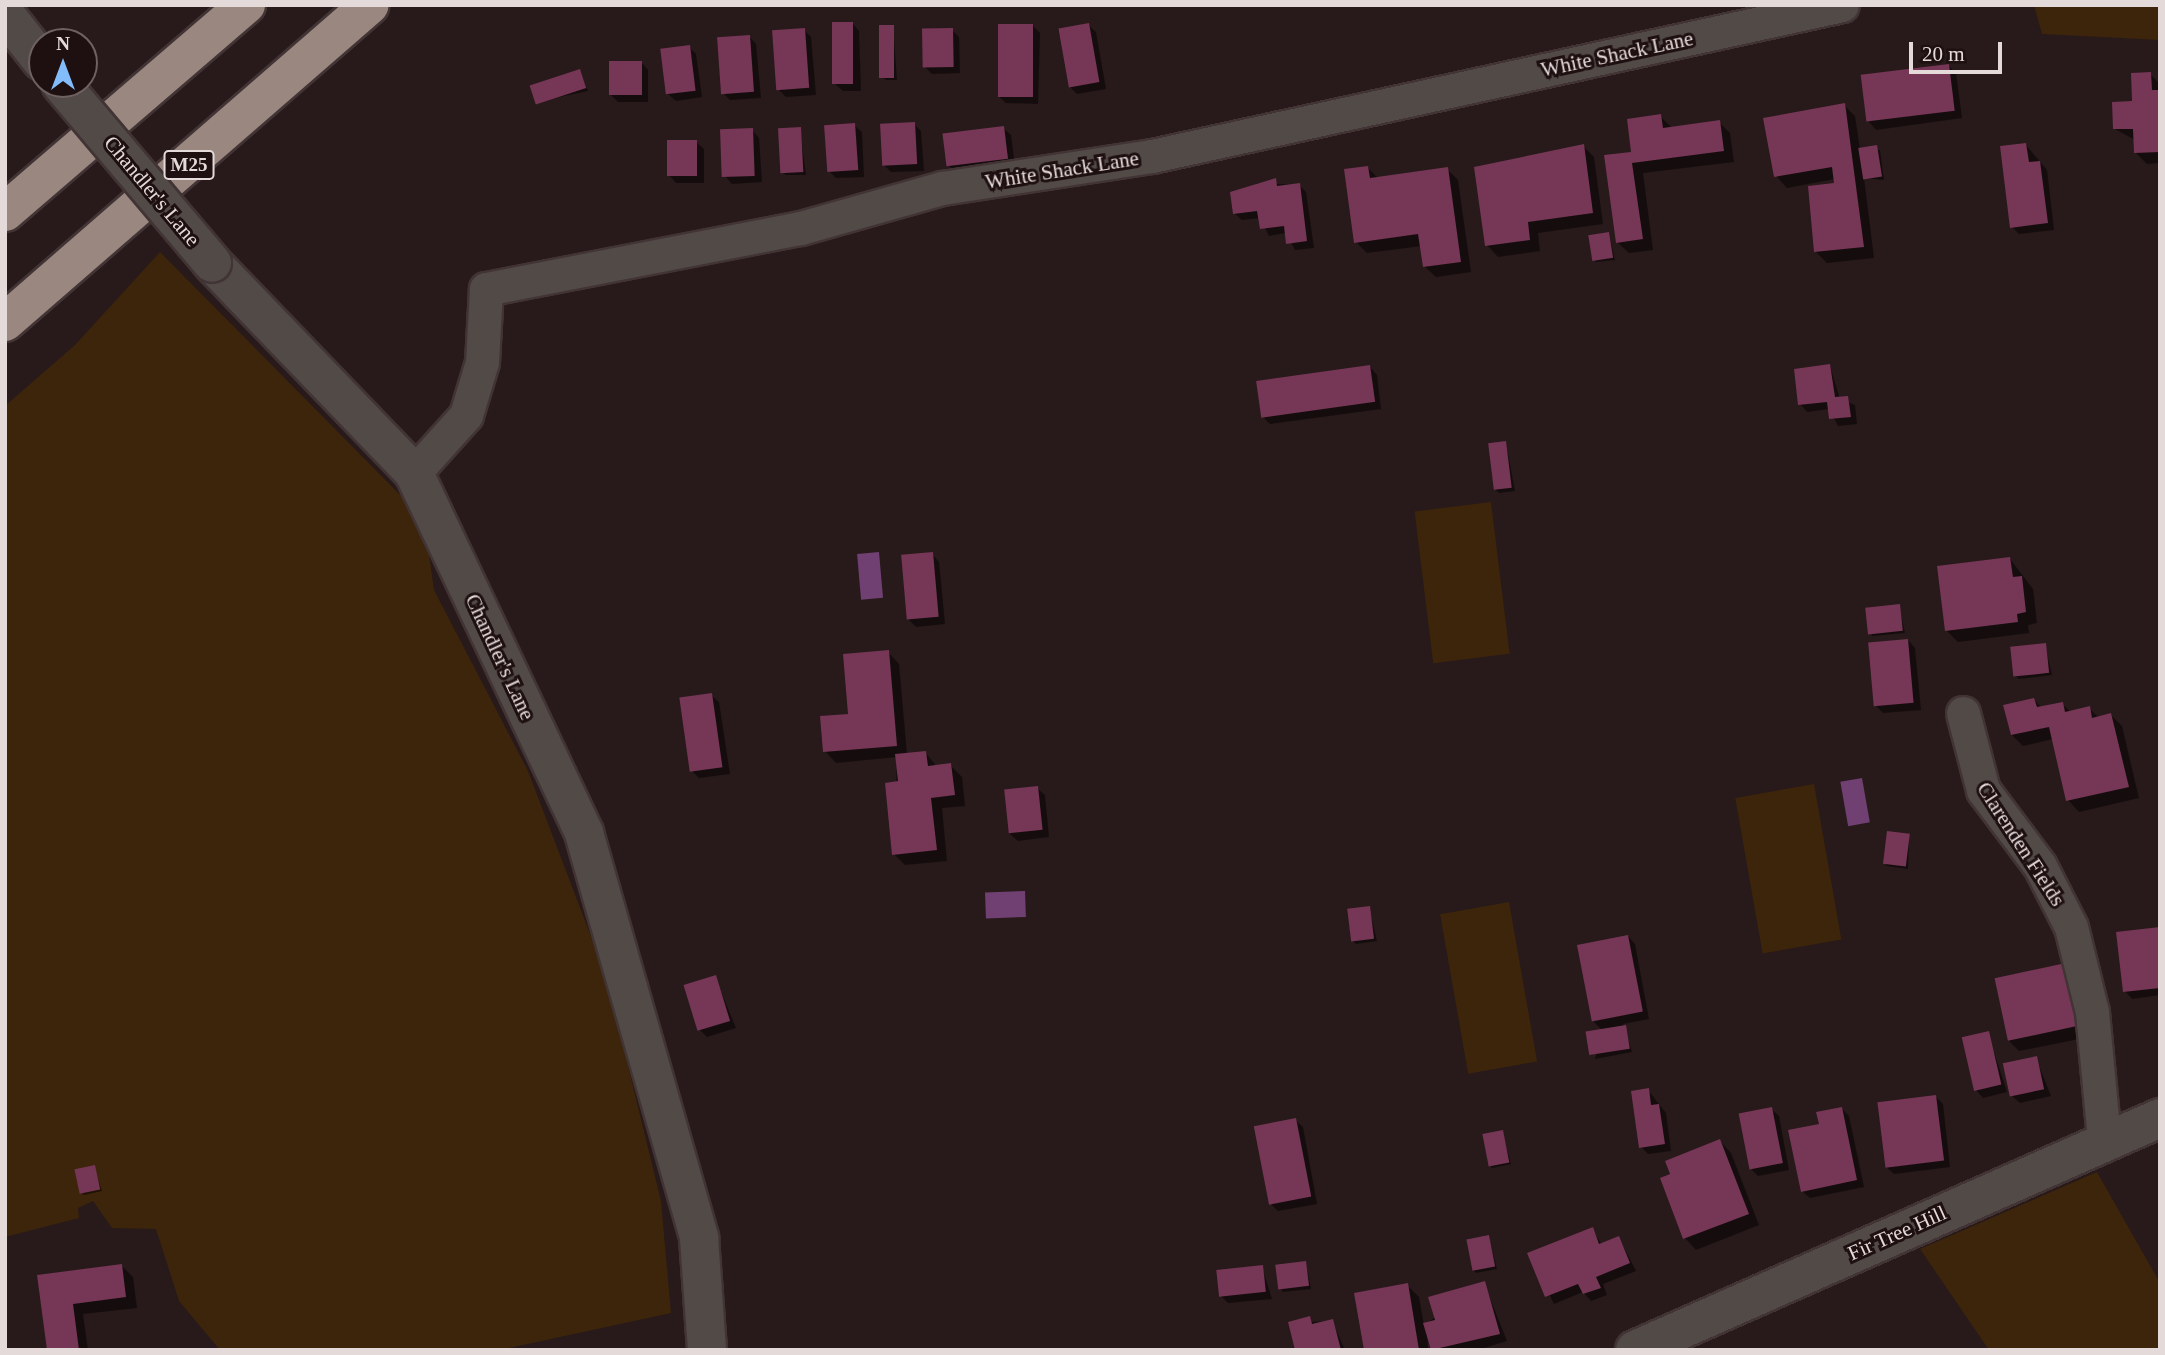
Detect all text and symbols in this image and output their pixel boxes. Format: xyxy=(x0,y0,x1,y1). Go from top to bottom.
street label: White Shack Lane xyxy=(1539,26,1695,82)
north arrow xyxy=(28,28,98,98)
scale bar xyxy=(1913,28,2006,72)
text: N xyxy=(56,33,70,54)
text: 20 m xyxy=(1922,42,1965,66)
street label: Chandler's Lane xyxy=(99,131,205,251)
street label: White Shack Lane xyxy=(983,145,1141,195)
road number: M25 xyxy=(163,150,215,181)
street label: Chandler's Lane xyxy=(460,590,540,724)
street label: Clarenden Fields xyxy=(1972,777,2070,911)
street label: Fir Tree Hill xyxy=(1844,1200,1950,1266)

